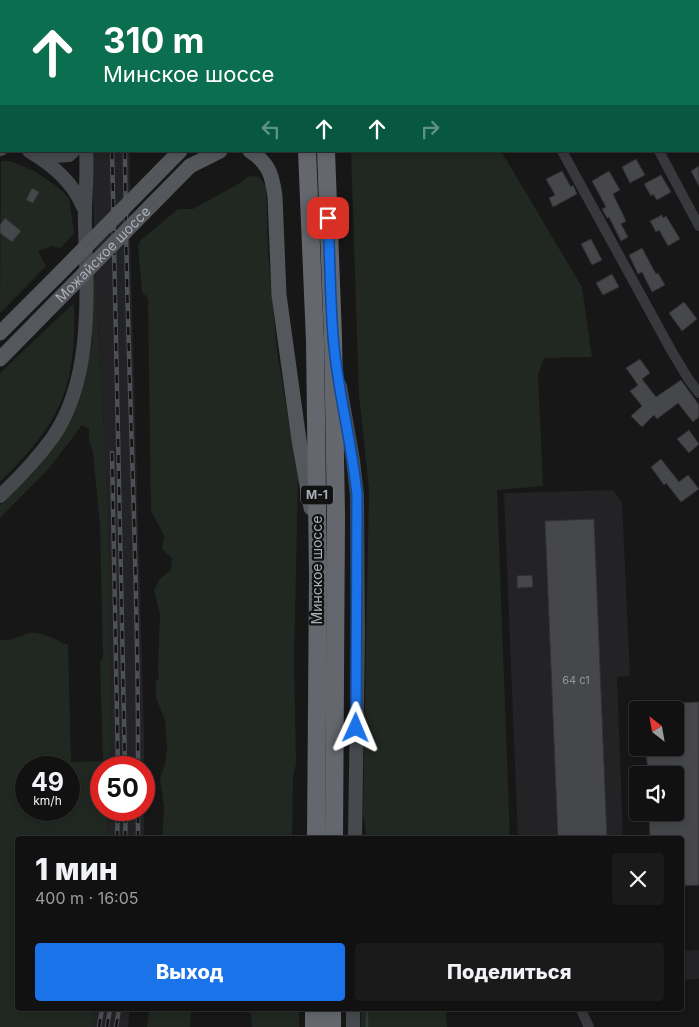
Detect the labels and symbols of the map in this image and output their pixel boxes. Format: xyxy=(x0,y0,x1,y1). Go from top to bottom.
pin xyxy=(307,197,349,239)
street label: Можайское шоссе xyxy=(52,202,154,306)
road number: М-1 xyxy=(301,486,333,504)
street label: Минское шоссе xyxy=(308,515,325,625)
house number: 64 с1 xyxy=(562,673,590,687)
position arrow xyxy=(329,701,381,753)
north arrow xyxy=(629,701,684,756)
speed limit sign: 50 xyxy=(90,756,155,821)

